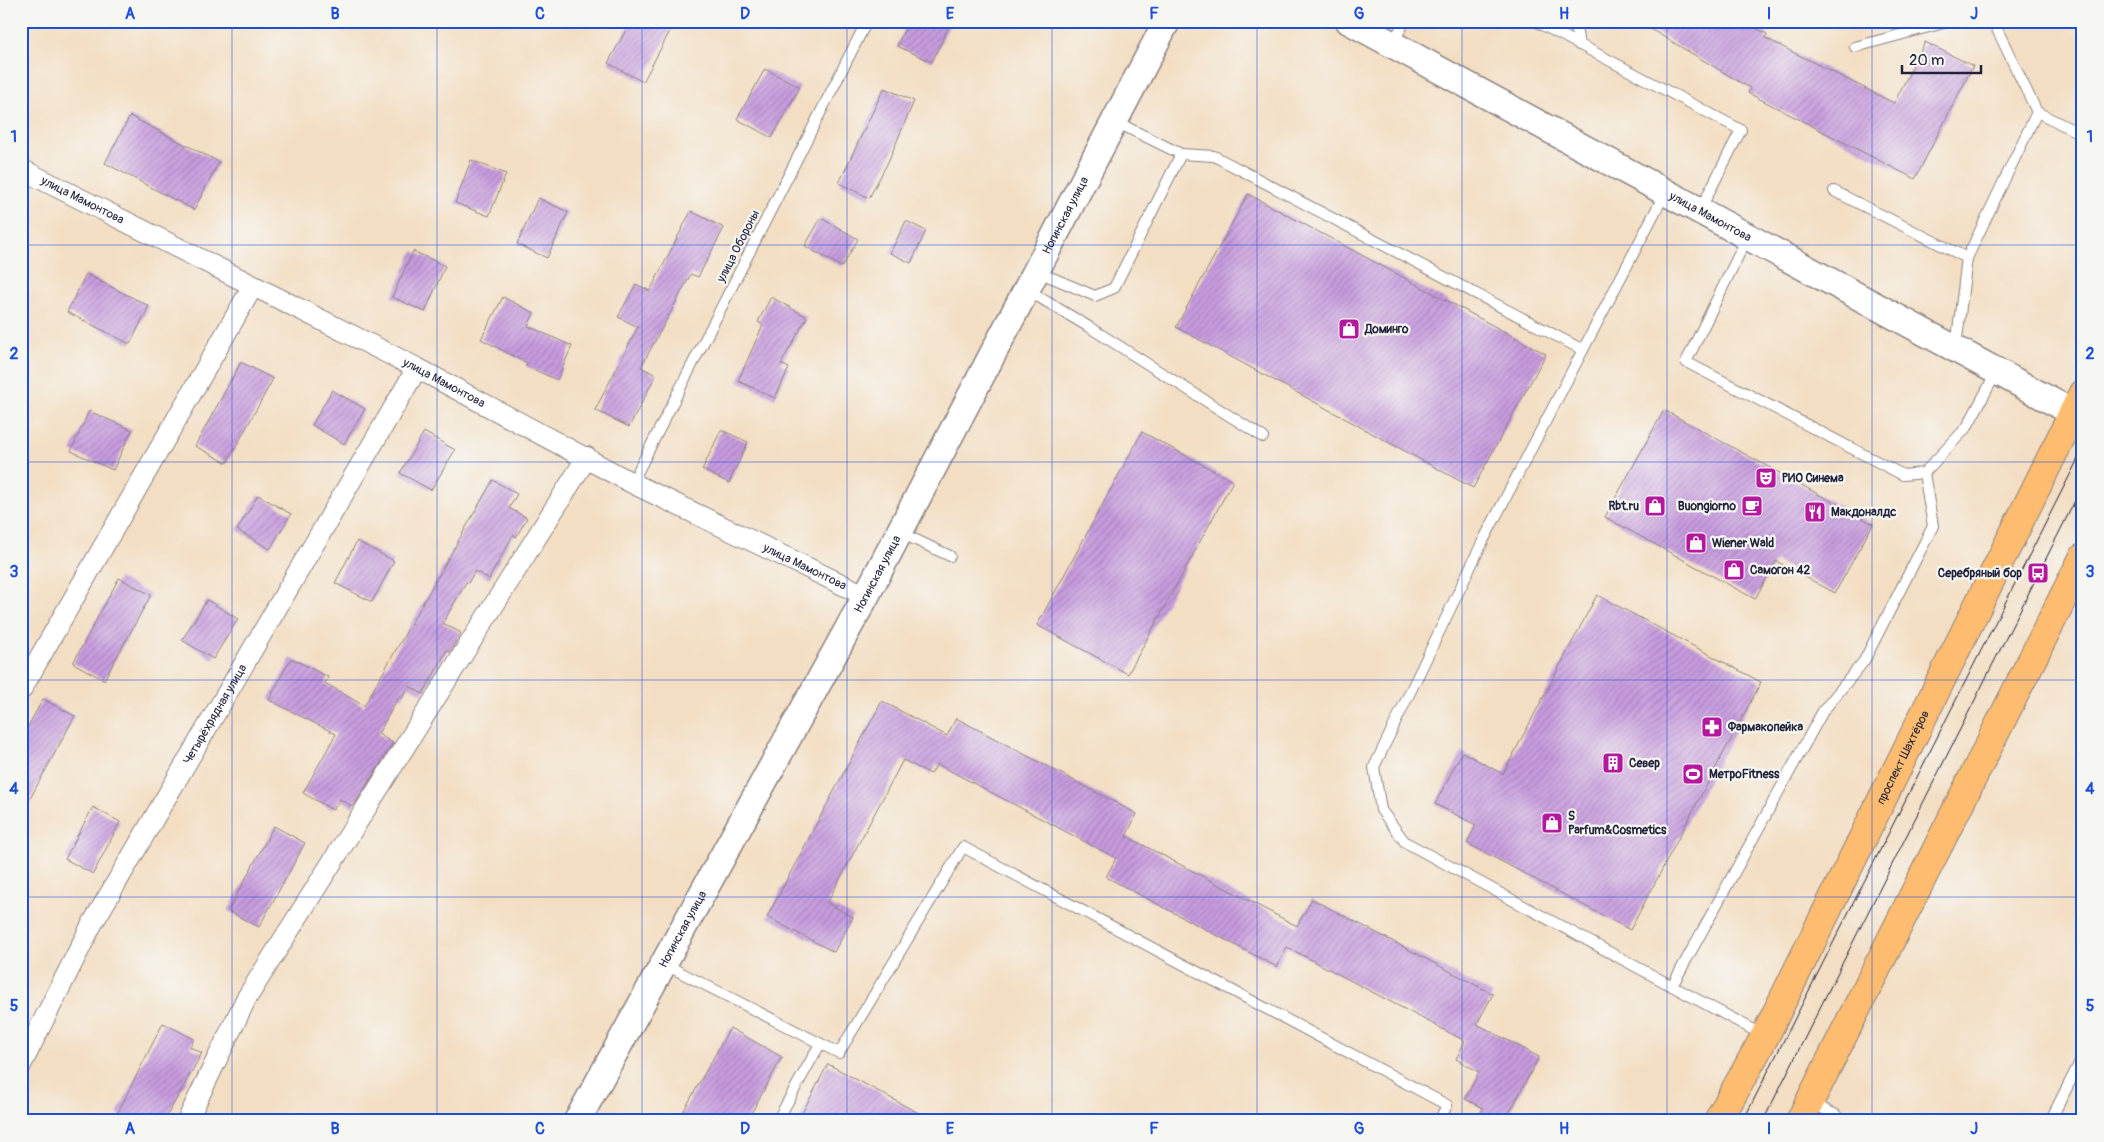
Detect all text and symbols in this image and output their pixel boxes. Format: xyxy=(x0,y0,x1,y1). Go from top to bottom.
text: A xyxy=(125,4,136,24)
text: B xyxy=(330,4,340,24)
text: C xyxy=(535,4,545,24)
text: D xyxy=(740,4,750,24)
text: E xyxy=(946,4,955,24)
text: F xyxy=(1149,4,1159,24)
text: G xyxy=(1354,4,1365,24)
text: H xyxy=(1559,4,1569,24)
text: I xyxy=(1767,4,1771,24)
text: J xyxy=(1970,4,1978,24)
scale bar xyxy=(1902,42,1980,74)
text: 20 m xyxy=(1909,51,1944,70)
text: 1 xyxy=(11,127,17,147)
text: 1 xyxy=(2087,127,2093,147)
street label: улица Мамонтова xyxy=(37,173,127,228)
street label: Ногинская улица xyxy=(1039,174,1092,257)
street label: улица Мамонтова xyxy=(1666,188,1754,245)
street label: улица Обороны xyxy=(713,207,763,286)
shop icon: Доминго xyxy=(1337,317,1361,341)
place label: Доминго xyxy=(1364,322,1409,337)
text: 2 xyxy=(10,344,19,364)
text: 2 xyxy=(2086,344,2095,364)
street label: улица Мамонтова xyxy=(399,355,488,411)
theatre icon: РИО Синема xyxy=(1754,466,1778,490)
place label: РИО Синема xyxy=(1782,471,1844,486)
shop icon: Rbt.ru xyxy=(1643,494,1667,518)
cafe icon: Buongiorno xyxy=(1740,494,1764,518)
place label: Rbt.ru xyxy=(1608,499,1639,514)
place label: Buongiorno xyxy=(1678,499,1737,514)
restaurant icon: Макдоналдс xyxy=(1803,500,1827,524)
place label: Макдоналдс xyxy=(1831,505,1896,520)
shop icon: Wiener Wald xyxy=(1684,531,1708,555)
street label: Ногинская улица xyxy=(851,533,905,616)
place label: Wiener Wald xyxy=(1712,536,1774,551)
street label: улица Мамонтова xyxy=(759,540,849,594)
shop icon: Самогон 42 xyxy=(1722,558,1746,582)
bus stop icon: Серебряный бор xyxy=(2026,561,2050,585)
text: 3 xyxy=(10,562,19,582)
text: 3 xyxy=(2086,562,2095,582)
place label: Самогон 42 xyxy=(1750,563,1810,578)
place label: Серебряный бор xyxy=(1938,566,2022,581)
street label: Четырёхрядная улица xyxy=(180,661,250,767)
street label: проспект Шахтёров xyxy=(1874,708,1933,807)
pharmacy icon: Фармакопейка xyxy=(1700,715,1724,739)
place label: Фармакопейка xyxy=(1727,720,1803,735)
building icon: Север xyxy=(1601,751,1625,775)
place label: Север xyxy=(1629,756,1660,771)
sports icon: МетроFitness xyxy=(1681,762,1705,786)
place label: МетроFitness xyxy=(1709,767,1780,782)
text: 4 xyxy=(9,779,19,799)
text: 4 xyxy=(2085,779,2095,799)
place label: S Parfum&Cosmetics xyxy=(1568,809,1667,838)
shop icon: S Parfum&Cosmetics xyxy=(1540,811,1564,835)
street label: Ногинская улица xyxy=(656,888,710,970)
text: 5 xyxy=(10,996,19,1016)
text: 5 xyxy=(2086,996,2095,1016)
text: A xyxy=(125,1119,136,1139)
text: B xyxy=(330,1119,340,1139)
text: C xyxy=(535,1119,545,1139)
text: D xyxy=(740,1119,750,1139)
text: E xyxy=(946,1119,955,1139)
text: F xyxy=(1149,1119,1159,1139)
text: G xyxy=(1354,1119,1365,1139)
text: H xyxy=(1559,1119,1569,1139)
text: I xyxy=(1767,1119,1771,1139)
text: J xyxy=(1970,1119,1978,1139)

